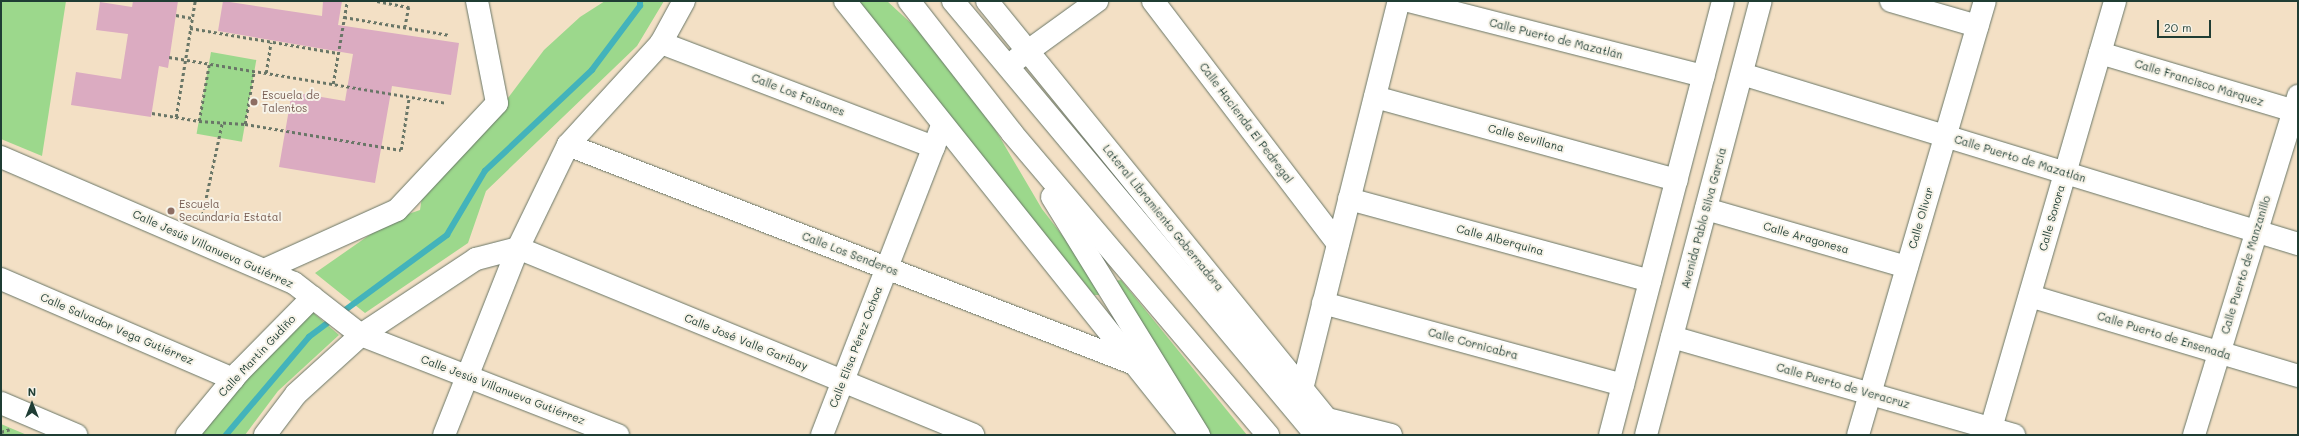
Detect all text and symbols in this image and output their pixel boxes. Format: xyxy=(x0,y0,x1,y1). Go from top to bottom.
scale bar xyxy=(2159,12,2213,38)
street label: Calle Puerto de Mazatlán xyxy=(1488,16,1624,62)
text: 20 m xyxy=(2164,19,2192,35)
street label: Calle Francisco Márquez xyxy=(2133,57,2265,109)
street label: Calle Hacienda El Pedregal xyxy=(1197,60,1295,186)
street label: Calle Los Faisanes xyxy=(750,71,846,119)
place label: Escuela de Talentos xyxy=(262,89,320,115)
marker: Escuela de Talentos xyxy=(249,97,259,107)
street label: Calle Sevillana xyxy=(1487,122,1565,154)
street label: Calle Puerto de Mazatlán xyxy=(1953,133,2087,185)
street label: Lateral Libramiento Gobernadora xyxy=(1100,142,1226,294)
street label: Avenida Pablo Silva García xyxy=(1679,146,1729,290)
street label: Calle Sonora xyxy=(2036,183,2068,253)
street label: Calle Olivar xyxy=(1906,186,1936,250)
street label: Calle Puerto de Manzanillo xyxy=(2219,194,2273,336)
place label: Escuela Secundaria Estatal xyxy=(179,198,281,224)
marker: Escuela Secundaria Estatal xyxy=(166,206,176,216)
street label: Calle Jesús Villanueva Gutiérrez xyxy=(131,207,295,291)
street label: Calle Aragonesa xyxy=(1762,219,1850,257)
street label: Calle Alberquina xyxy=(1455,222,1545,258)
street label: Calle Los Senderos xyxy=(800,230,900,278)
street label: Calle Elisa Pérez Ochoa xyxy=(827,284,885,410)
street label: Calle Salvador Vega Gutiérrez xyxy=(38,291,196,367)
street label: Calle Puerto de Ensenada xyxy=(2096,309,2232,363)
street label: Calle José Valle Garibay xyxy=(682,311,810,373)
street label: Calle Martín Gudiño xyxy=(216,312,298,400)
street label: Calle Cornicabra xyxy=(1427,326,1519,362)
street label: Calle Jesús Villanueva Gutiérrez xyxy=(419,353,587,427)
street label: Calle Puerto de Veracruz xyxy=(1775,361,1911,411)
north arrow xyxy=(12,384,52,424)
text: N xyxy=(28,384,36,399)

